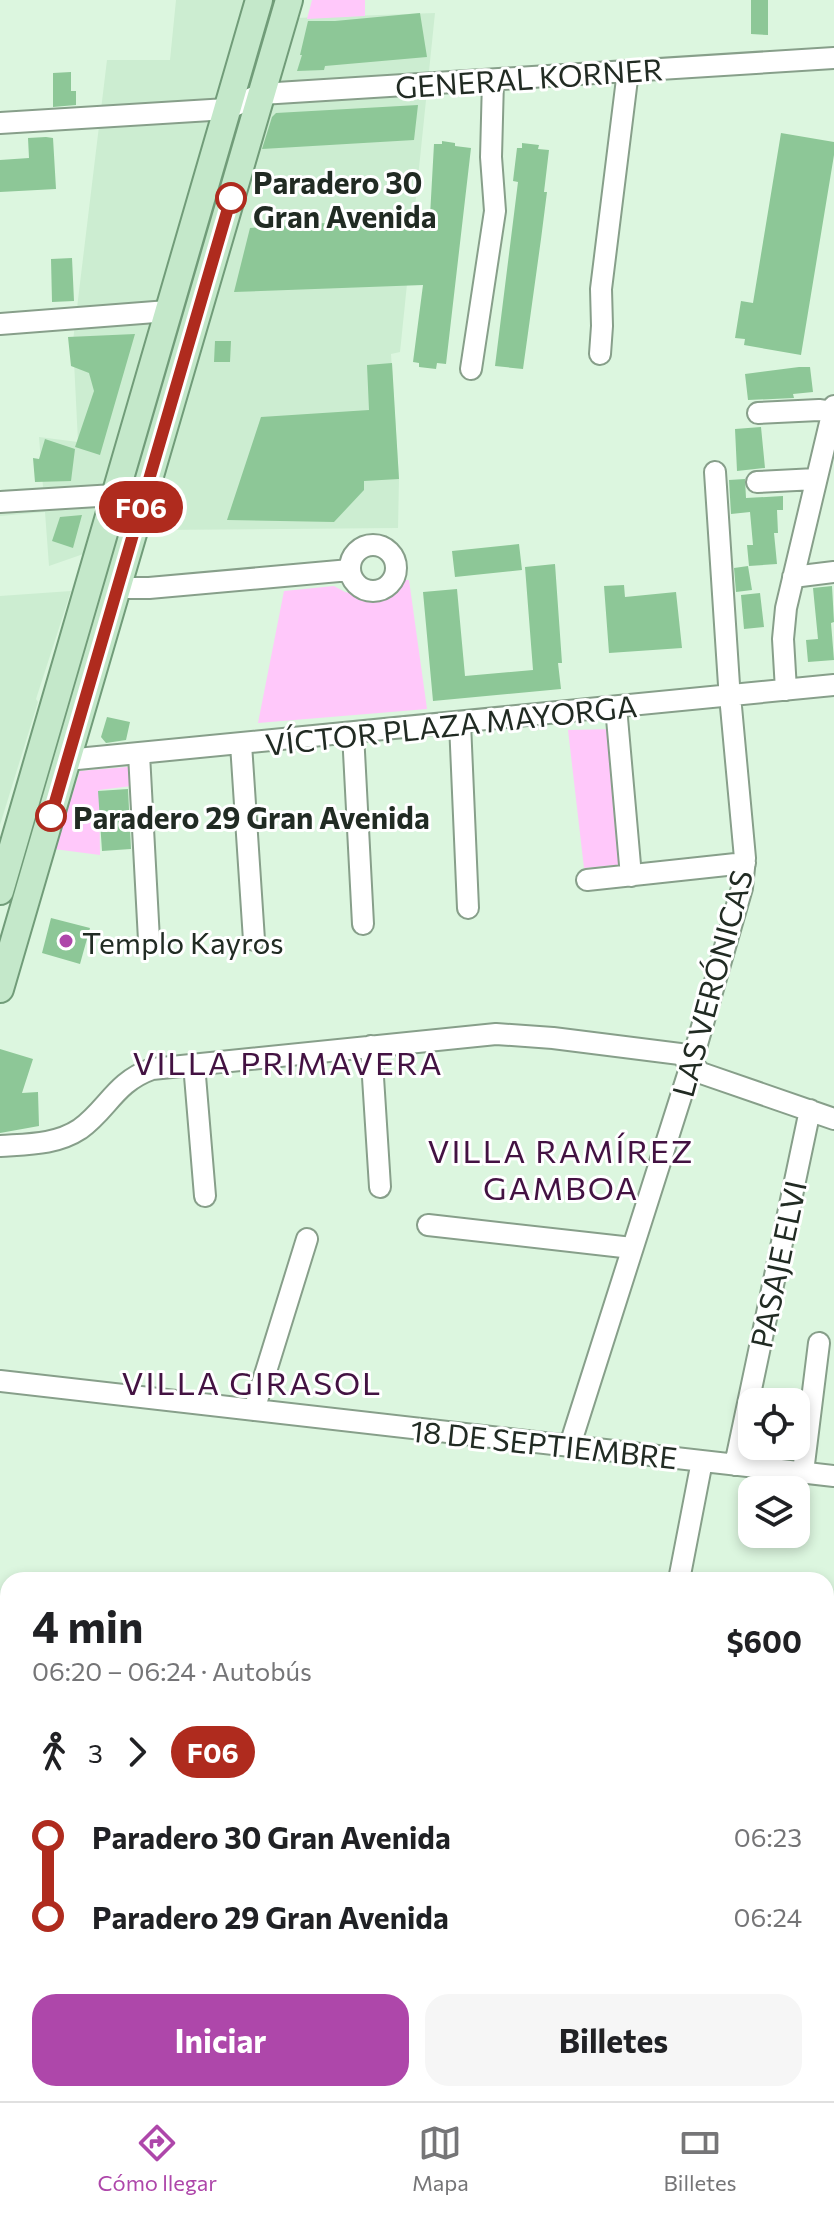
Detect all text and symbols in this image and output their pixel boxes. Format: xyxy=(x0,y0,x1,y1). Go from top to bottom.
street label: GENERAL KORNER xyxy=(394,49,664,105)
place label: Paradero 30 Gran Avenida xyxy=(253,163,436,234)
marker: Paradero 30 Gran Avenida xyxy=(216,183,246,213)
line badge: F06 xyxy=(95,481,187,533)
text: F06 xyxy=(115,490,167,524)
street label: VÍCTOR PLAZA MAYORGA xyxy=(263,686,639,762)
place label: Paradero 29 Gran Avenida xyxy=(73,798,430,835)
marker: Paradero 29 Gran Avenida xyxy=(36,801,66,831)
street label: LAS VERÓNICAS xyxy=(663,865,759,1101)
place label: Templo Kayros xyxy=(82,923,284,960)
marker: Templo Kayros xyxy=(57,932,75,950)
district label: VILLA PRIMAVERA xyxy=(132,1042,444,1082)
district label: VILLA RAMÍREZ GAMBOA xyxy=(428,1130,694,1207)
street label: PASAJE ELVI xyxy=(741,1177,813,1351)
district label: VILLA GIRASOL xyxy=(122,1362,382,1402)
map controls xyxy=(738,1388,810,1548)
button: locate xyxy=(738,1388,810,1460)
street label: 18 DE SEPTIEMBRE xyxy=(409,1411,679,1475)
button: layers xyxy=(738,1476,810,1548)
text: 4 min xyxy=(32,1598,144,1652)
text: $600 xyxy=(726,1622,802,1659)
text: 06:20 – 06:24 · Autobús xyxy=(32,1655,312,1686)
icon: walk xyxy=(32,1730,76,1774)
icon: forward xyxy=(115,1730,159,1774)
text: F06 xyxy=(187,1735,239,1769)
text: 3 xyxy=(88,1737,103,1768)
text: Paradero 30 Gran Avenida xyxy=(92,1818,451,1855)
text: 06:23 xyxy=(734,1821,802,1852)
text: Paradero 29 Gran Avenida xyxy=(92,1898,449,1935)
text: 06:24 xyxy=(734,1901,802,1932)
button: Iniciar xyxy=(32,1994,409,2086)
button: Billetes xyxy=(425,1994,802,2086)
tab: Cómo llegar xyxy=(97,2121,217,2196)
tab: Mapa xyxy=(412,2121,469,2196)
tab: Billetes xyxy=(664,2121,737,2196)

